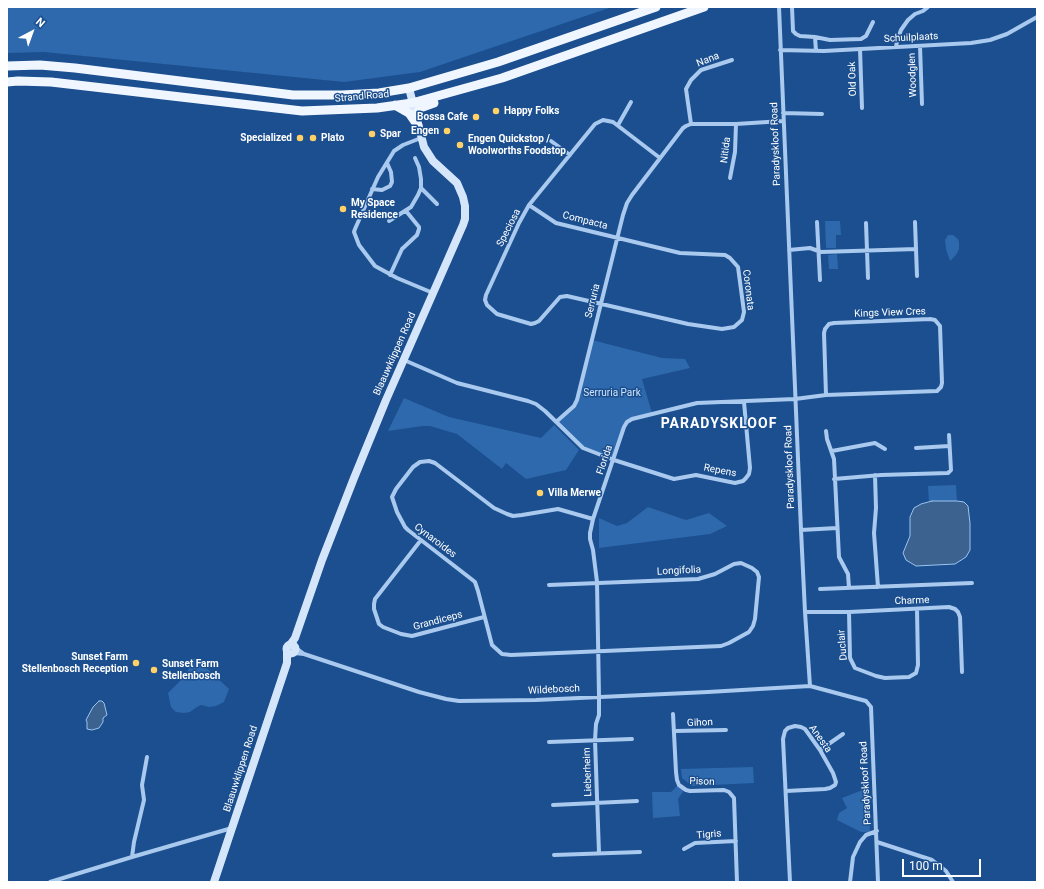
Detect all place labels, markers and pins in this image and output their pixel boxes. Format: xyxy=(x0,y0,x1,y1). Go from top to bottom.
place label: Happy Folks xyxy=(504,105,559,117)
marker: Happy Folks xyxy=(491,106,501,116)
place label: Bossa Cafe xyxy=(417,111,468,123)
marker: Bossa Cafe xyxy=(471,112,481,122)
place label: Engen xyxy=(411,125,439,137)
marker: Engen xyxy=(442,126,452,136)
place label: Spar xyxy=(380,128,401,140)
marker: Spar xyxy=(367,129,377,139)
place label: Specialized xyxy=(240,132,292,144)
place label: Plato xyxy=(321,132,344,144)
marker: Specialized xyxy=(295,133,305,143)
marker: Plato xyxy=(308,133,318,143)
place label: Engen Quickstop / Woolworths Foodstop xyxy=(468,133,566,156)
marker: Engen Quickstop / Woolworths Foodstop xyxy=(455,140,465,150)
place label: My Space Residence xyxy=(351,197,398,220)
marker: My Space Residence xyxy=(338,204,348,214)
place label: Villa Merwe xyxy=(548,487,601,499)
marker: Villa Merwe xyxy=(535,488,545,498)
place label: Sunset Farm Stellenbosch Reception xyxy=(22,651,128,674)
marker: Sunset Farm Stellenbosch Reception xyxy=(131,658,141,668)
place label: Sunset Farm Stellenbosch xyxy=(162,658,220,682)
marker: Sunset Farm Stellenbosch xyxy=(149,665,159,675)

